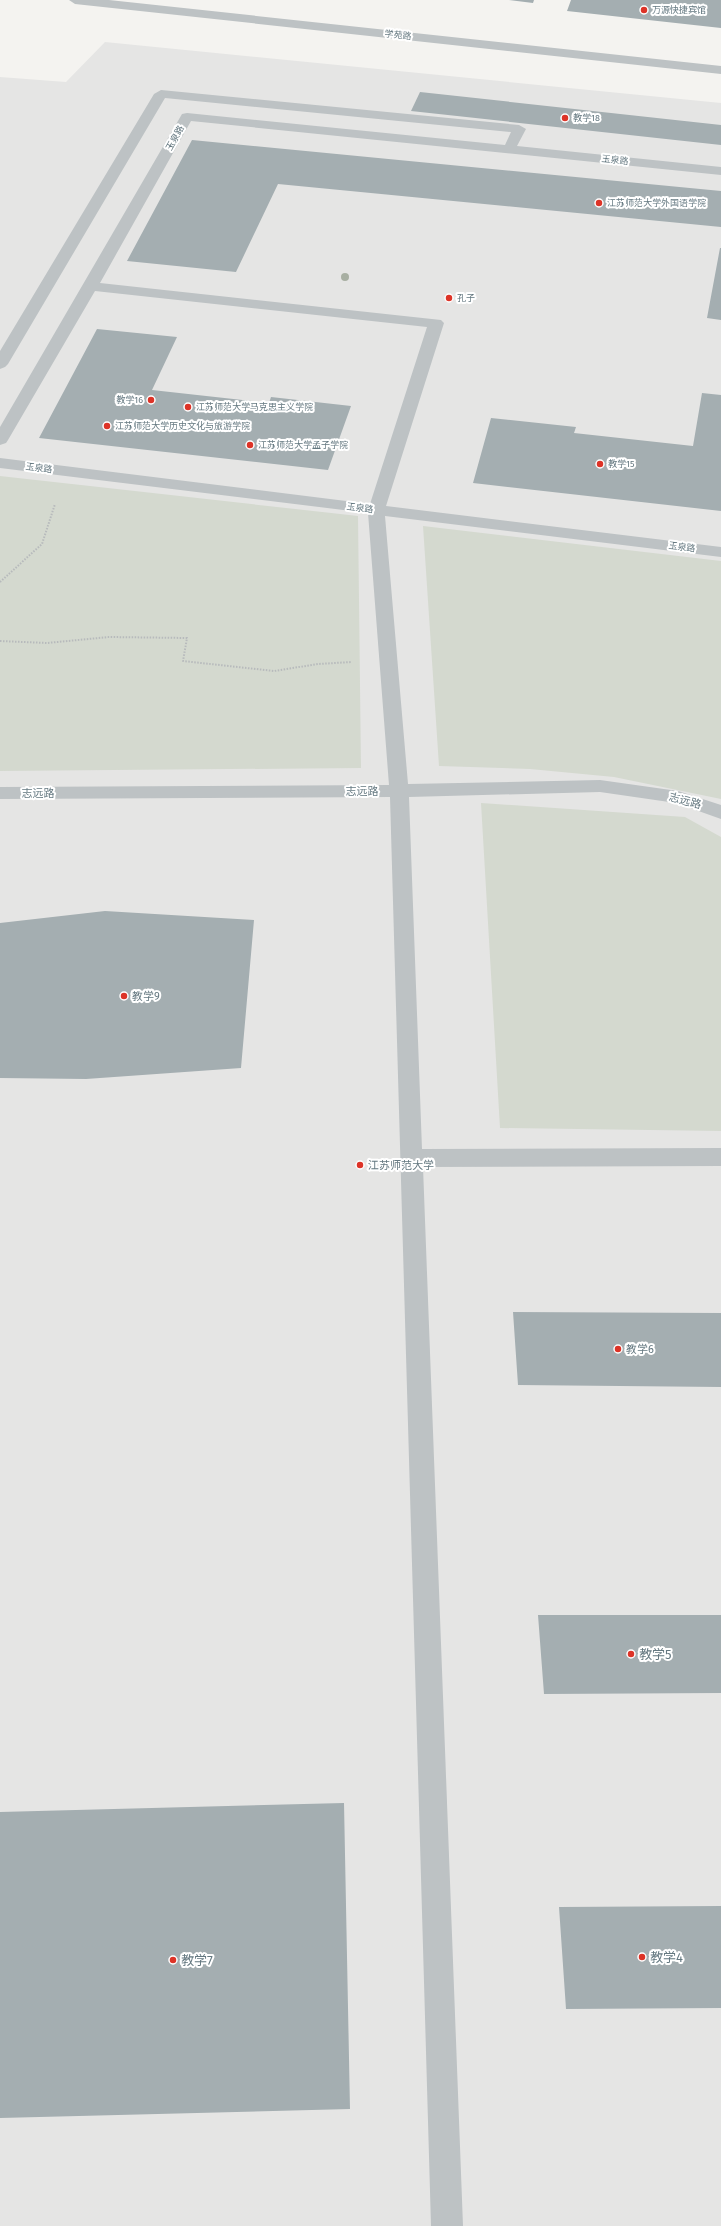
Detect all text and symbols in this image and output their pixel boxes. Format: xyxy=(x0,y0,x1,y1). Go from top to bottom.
marker: 万源快捷宾馆 xyxy=(639,5,649,15)
place label: 万源快捷宾馆 xyxy=(652,5,706,15)
street label: 学苑路 xyxy=(384,29,412,41)
marker: 教学18 xyxy=(560,113,570,123)
place label: 教学18 xyxy=(573,113,600,123)
street label: 玉泉路 xyxy=(164,124,186,152)
street label: 玉泉路 xyxy=(601,154,629,166)
marker: 江苏师范大学外国语学院 xyxy=(594,198,604,208)
place label: 江苏师范大学外国语学院 xyxy=(607,198,706,208)
marker: 孔子 xyxy=(444,293,454,303)
place label: 孔子 xyxy=(457,293,475,303)
place label: 教学16 xyxy=(116,395,143,405)
marker: 教学16 xyxy=(146,395,156,405)
marker: 江苏师范大学马克思主义学院 xyxy=(183,402,193,412)
place label: 江苏师范大学马克思主义学院 xyxy=(196,402,313,412)
place label: 江苏师范大学历史文化与旅游学院 xyxy=(115,420,250,431)
marker: 江苏师范大学历史文化与旅游学院 xyxy=(102,421,112,431)
marker: 江苏师范大学孟子学院 xyxy=(245,440,255,450)
place label: 江苏师范大学孟子学院 xyxy=(258,440,348,450)
marker: 教学15 xyxy=(595,459,605,469)
place label: 教学15 xyxy=(608,459,635,469)
street label: 玉泉路 xyxy=(25,461,53,475)
street label: 玉泉路 xyxy=(346,501,374,515)
street label: 玉泉路 xyxy=(668,540,696,554)
street label: 志远路 xyxy=(346,785,379,798)
street label: 志远路 xyxy=(22,787,55,800)
street label: 志远路 xyxy=(667,790,703,812)
place label: 教学9 xyxy=(132,990,160,1003)
marker: 教学9 xyxy=(119,991,129,1001)
place label: 江苏师范大学 xyxy=(368,1159,434,1172)
marker: 江苏师范大学 xyxy=(355,1160,365,1170)
place label: 教学6 xyxy=(626,1343,654,1356)
marker: 教学6 xyxy=(613,1344,623,1354)
place label: 教学5 xyxy=(639,1647,672,1662)
marker: 教学5 xyxy=(626,1649,636,1659)
place label: 教学4 xyxy=(650,1950,683,1965)
marker: 教学4 xyxy=(637,1952,647,1962)
place label: 教学7 xyxy=(181,1953,213,1968)
marker: 教学7 xyxy=(168,1955,178,1965)

